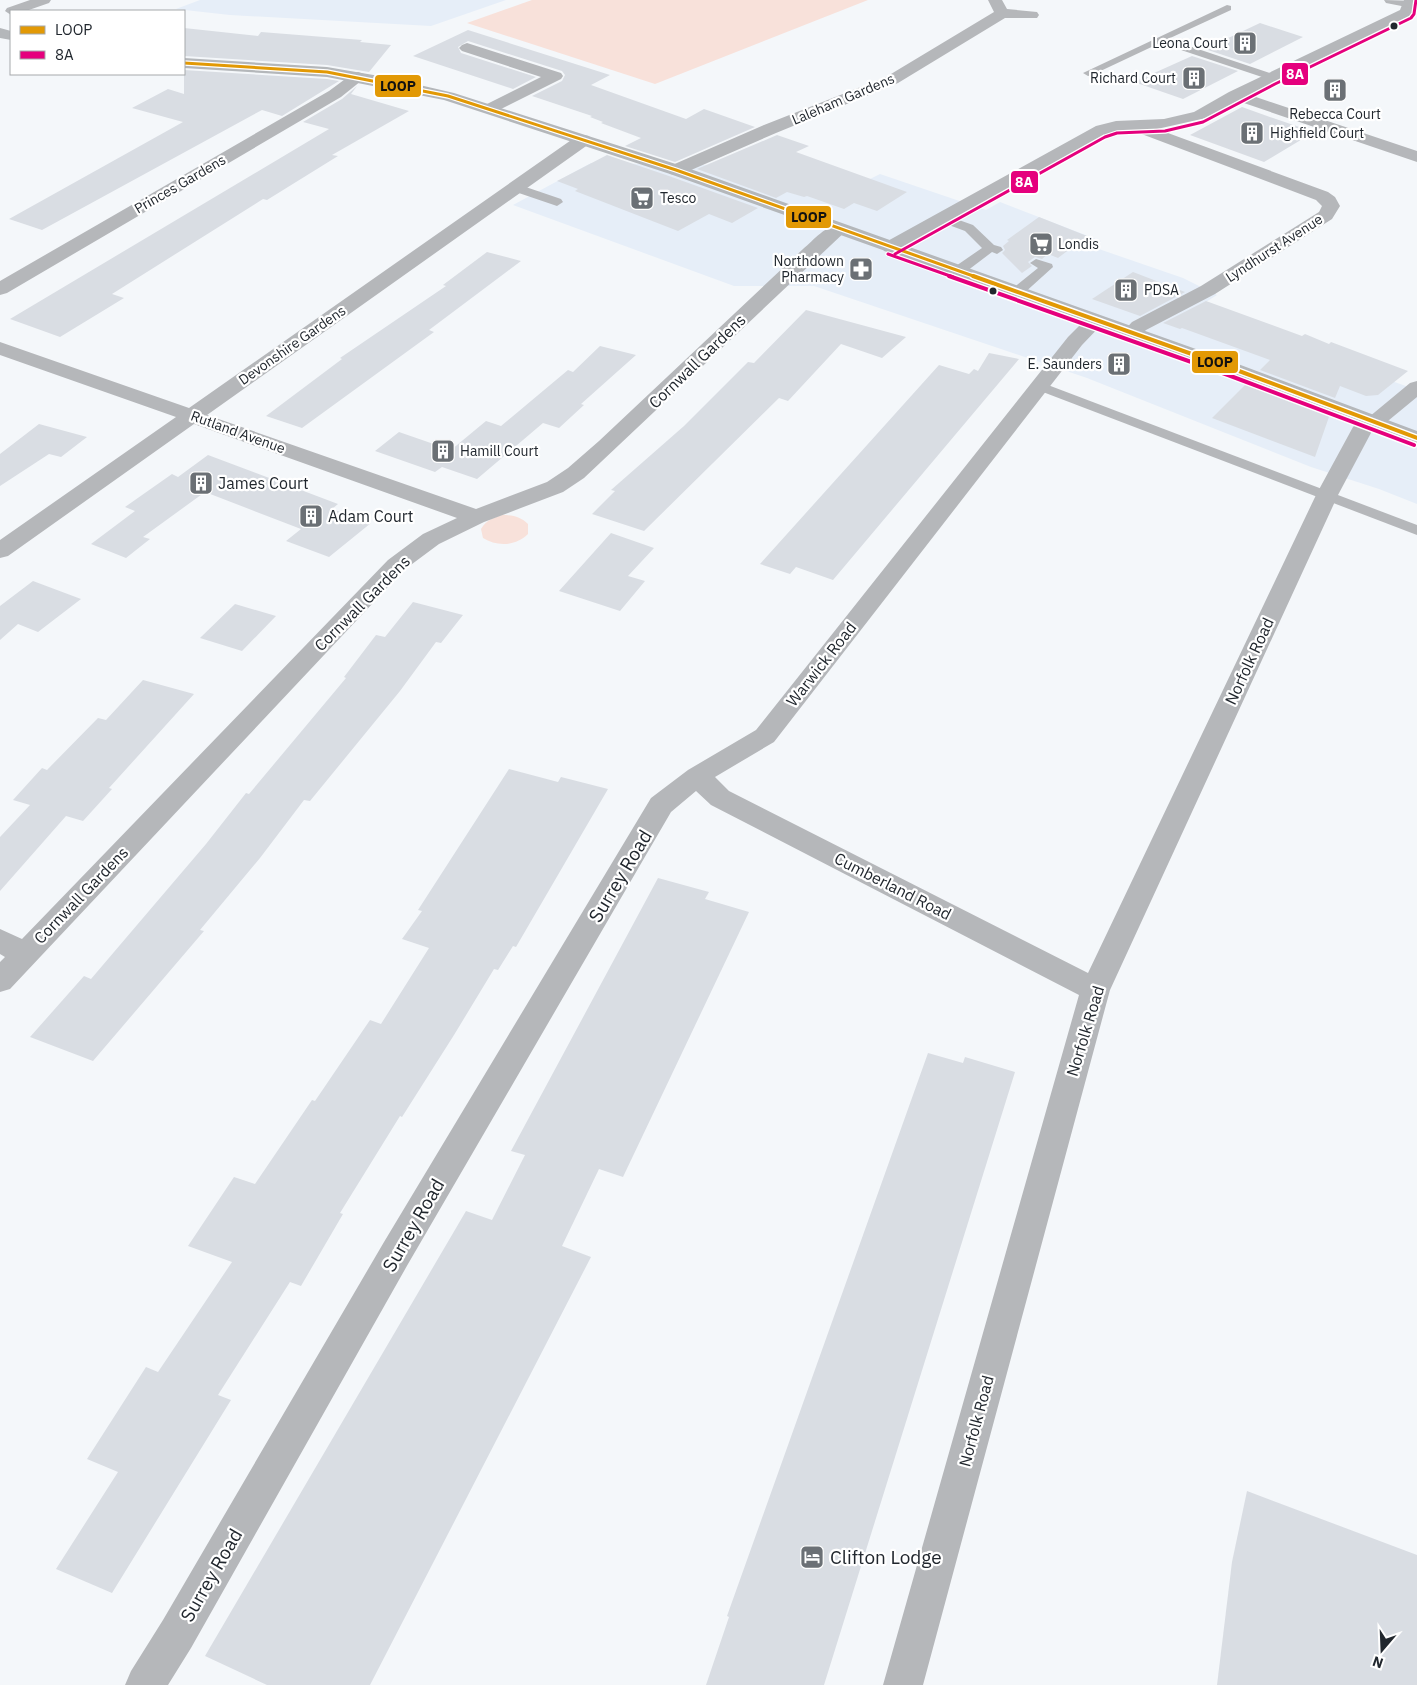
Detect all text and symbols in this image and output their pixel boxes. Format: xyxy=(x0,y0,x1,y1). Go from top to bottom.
legend xyxy=(10,10,185,75)
text: LOOP xyxy=(55,20,92,39)
unlabelled marker xyxy=(1389,21,1399,31)
building icon: Leona Court xyxy=(1232,30,1258,56)
place label: Leona Court xyxy=(1152,34,1228,52)
text: 8A xyxy=(55,45,74,64)
line badge: 8A xyxy=(1281,62,1309,86)
building icon: Richard Court xyxy=(1181,65,1207,91)
text: 8A xyxy=(1286,65,1304,83)
street label: Laleham Gardens xyxy=(789,69,897,129)
place label: Richard Court xyxy=(1090,69,1176,87)
line badge: LOOP xyxy=(374,74,422,98)
text: LOOP xyxy=(380,77,416,95)
building icon: Rebecca Court xyxy=(1322,77,1348,103)
place label: Rebecca Court xyxy=(1289,105,1381,123)
building icon: Highfield Court xyxy=(1239,120,1265,146)
place label: Highfield Court xyxy=(1270,124,1364,142)
street label: Princes Gardens xyxy=(131,150,229,217)
line badge: 8A xyxy=(1010,170,1039,194)
text: 8A xyxy=(1015,173,1033,191)
supermarket icon: Tesco xyxy=(629,185,655,211)
place label: Tesco xyxy=(660,189,697,207)
line badge: LOOP xyxy=(785,205,832,229)
text: LOOP xyxy=(791,208,827,226)
street label: Lyndhurst Avenue xyxy=(1222,210,1326,286)
supermarket icon: Londis xyxy=(1028,231,1054,257)
place label: Londis xyxy=(1058,235,1099,253)
place label: Northdown Pharmacy xyxy=(774,252,844,286)
pharmacy icon: Northdown Pharmacy xyxy=(848,256,874,282)
building icon: PDSA xyxy=(1113,277,1139,303)
place label: PDSA xyxy=(1144,281,1179,299)
unlabelled marker xyxy=(988,286,998,296)
street label: Devonshire Gardens xyxy=(235,301,349,389)
street label: Cornwall Gardens xyxy=(644,310,750,412)
line badge: LOOP xyxy=(1191,350,1239,374)
building icon: E. Saunders xyxy=(1106,351,1132,377)
text: LOOP xyxy=(1197,353,1233,371)
place label: E. Saunders xyxy=(1027,355,1102,373)
street label: Rutland Avenue xyxy=(188,407,288,458)
building icon: Hamill Court xyxy=(430,438,456,464)
place label: Hamill Court xyxy=(460,442,539,460)
building icon: James Court xyxy=(188,470,214,496)
place label: James Court xyxy=(218,473,309,493)
building icon: Adam Court xyxy=(298,503,324,529)
place label: Adam Court xyxy=(328,506,413,526)
street label: Cornwall Gardens xyxy=(310,551,414,655)
street label: Norfolk Road xyxy=(1220,614,1278,708)
street label: Warwick Road xyxy=(782,618,860,710)
street label: Surrey Road xyxy=(583,825,657,927)
street label: Cornwall Gardens xyxy=(30,842,132,948)
street label: Cumberland Road xyxy=(831,848,955,924)
street label: Norfolk Road xyxy=(1062,983,1108,1079)
street label: Surrey Road xyxy=(377,1174,449,1276)
street label: Norfolk Road xyxy=(954,1373,998,1469)
street label: Surrey Road xyxy=(175,1524,247,1626)
hotel icon: Clifton Lodge xyxy=(799,1544,825,1570)
place label: Clifton Lodge xyxy=(830,1545,942,1569)
north arrow xyxy=(1357,1625,1407,1675)
text: N xyxy=(1370,1652,1385,1672)

